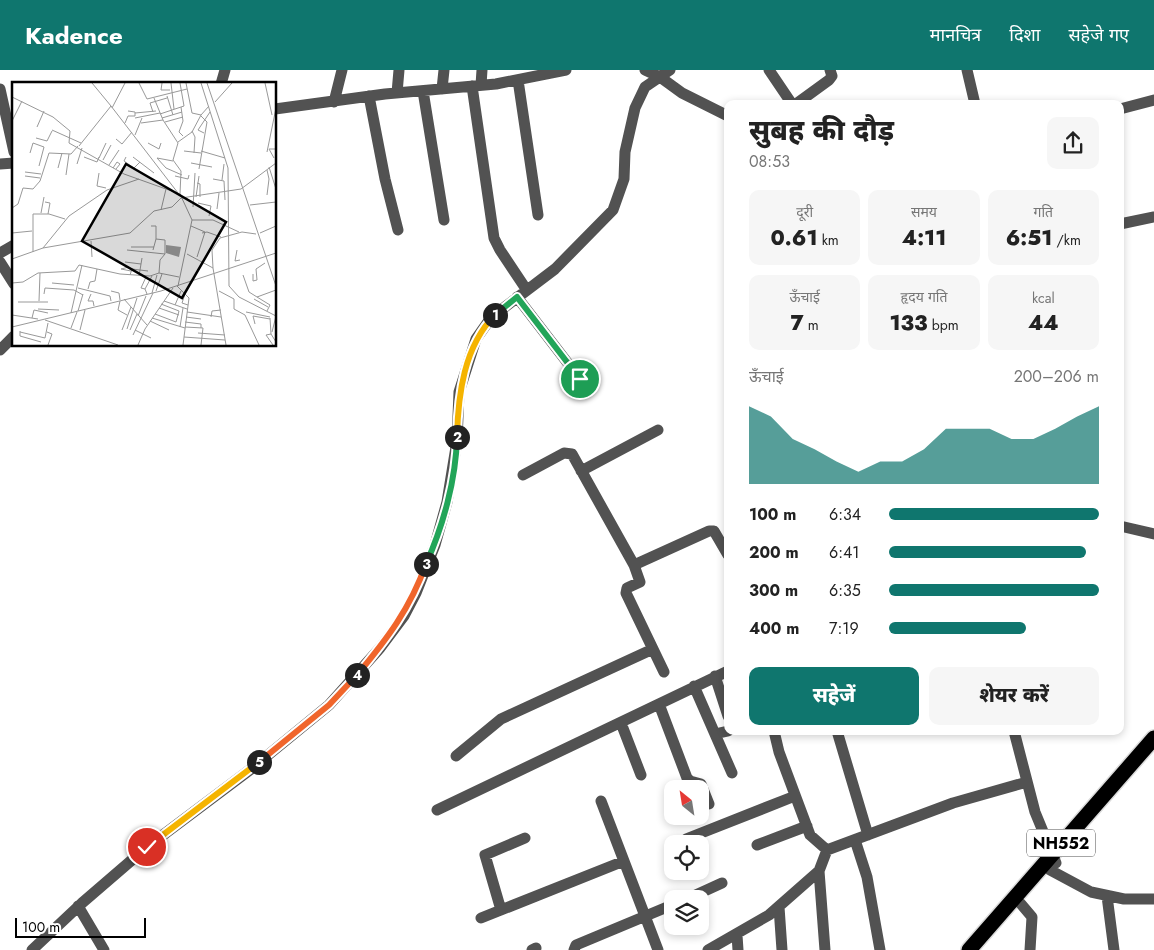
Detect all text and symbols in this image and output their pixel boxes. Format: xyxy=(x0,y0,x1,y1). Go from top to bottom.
text: Kadence xyxy=(25,18,123,53)
text: मानचित्र xyxy=(930,22,981,48)
text: दिशा xyxy=(1009,22,1040,48)
text: सहेजे गए xyxy=(1068,22,1129,48)
inset map xyxy=(12,82,276,346)
text: सुबह की दौड़ xyxy=(749,110,894,151)
button: share xyxy=(1047,117,1099,169)
text: 08:53 xyxy=(749,150,790,173)
text: दूरी xyxy=(796,202,813,222)
text: समय xyxy=(911,202,937,222)
text: गति xyxy=(1034,202,1053,222)
text: 0.61 xyxy=(771,223,817,253)
text: 4:11 xyxy=(902,223,946,253)
text: 6:51 xyxy=(1006,223,1052,253)
text: km xyxy=(817,230,839,250)
text: /km xyxy=(1052,230,1081,250)
text: ऊँचाई xyxy=(789,287,820,307)
text: हृदय गति xyxy=(901,287,947,307)
text: kcal xyxy=(1032,288,1055,308)
pin: 1 xyxy=(482,302,508,328)
text: 1 xyxy=(492,305,499,325)
text: 7 xyxy=(791,308,804,338)
text: 133 xyxy=(889,308,927,338)
text: 44 xyxy=(1028,308,1059,338)
text: m xyxy=(804,315,819,335)
text: bpm xyxy=(927,315,959,335)
pin xyxy=(559,358,601,400)
icon: arrive xyxy=(566,365,594,393)
text: ऊँचाई xyxy=(749,365,784,388)
text: 200–206 m xyxy=(1014,365,1099,388)
pin: 2 xyxy=(444,424,470,450)
text: 2 xyxy=(453,427,462,447)
text: 100 m xyxy=(749,503,796,526)
text: 6:34 xyxy=(829,503,861,526)
text: 200 m xyxy=(749,541,799,564)
text: 6:41 xyxy=(829,541,860,564)
pin: 3 xyxy=(414,552,438,576)
text: 3 xyxy=(422,554,431,574)
text: 300 m xyxy=(749,579,798,602)
text: 6:35 xyxy=(829,579,861,602)
text: 400 m xyxy=(749,617,799,640)
text: 7:19 xyxy=(829,617,859,640)
pin: 4 xyxy=(344,662,370,688)
text: 4 xyxy=(353,665,362,685)
button: सहेजें xyxy=(749,667,919,725)
button: शेयर करें xyxy=(929,667,1099,725)
pin: 5 xyxy=(246,750,272,774)
text: 5 xyxy=(255,752,264,772)
north arrow xyxy=(664,780,709,825)
map controls xyxy=(664,780,709,935)
pin xyxy=(126,826,168,868)
road number: NH552 xyxy=(1027,830,1095,856)
icon: check xyxy=(133,833,161,861)
button: locate xyxy=(664,835,709,880)
button: layers xyxy=(664,890,709,935)
scale bar xyxy=(15,915,146,938)
text: 100 m xyxy=(22,917,60,937)

